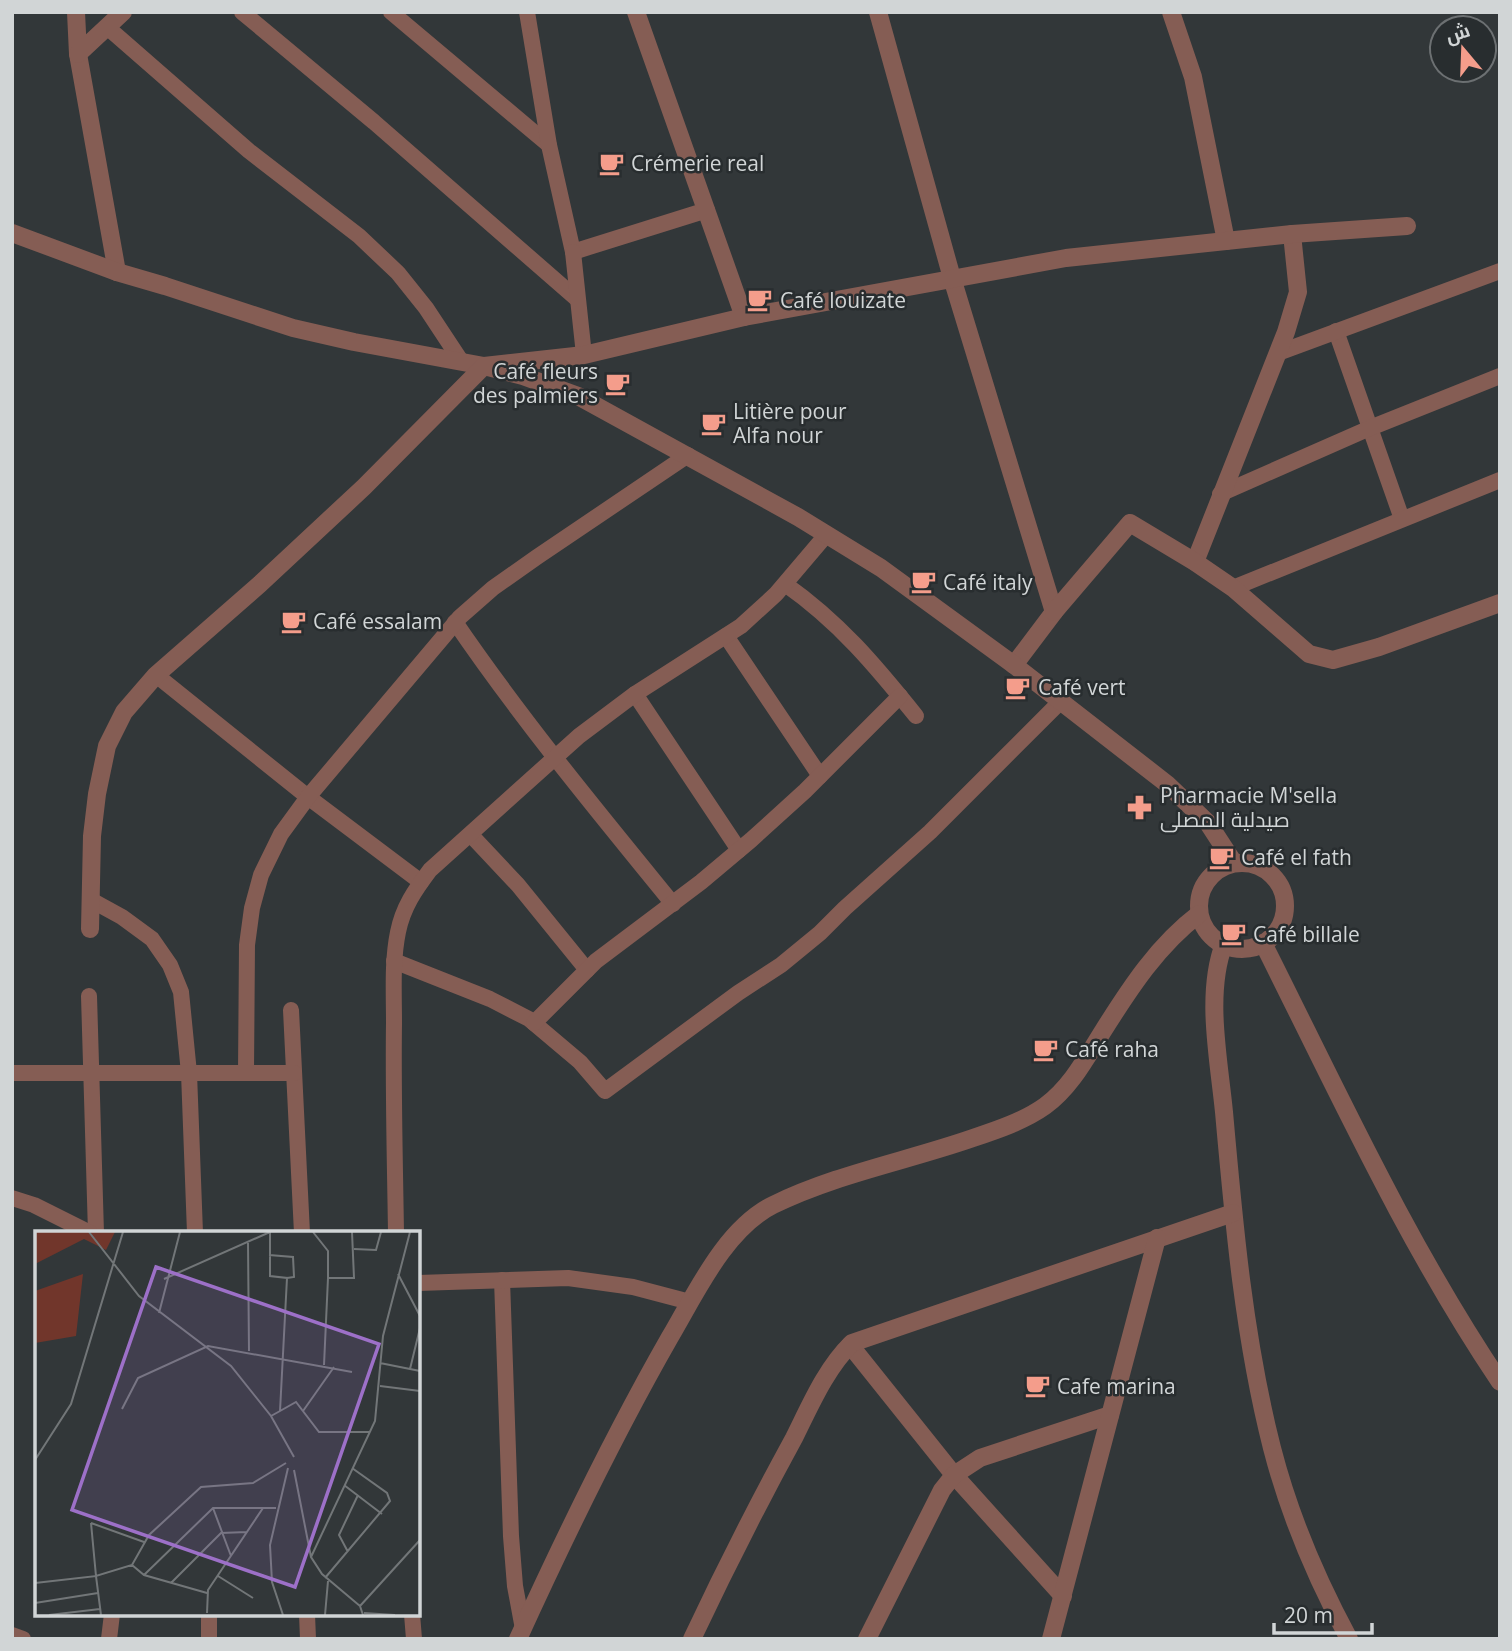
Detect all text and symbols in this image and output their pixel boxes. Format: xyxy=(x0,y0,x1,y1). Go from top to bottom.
north arrow xyxy=(1428,14,1498,84)
text: ش xyxy=(1442,17,1473,49)
cafe icon: Crémerie real xyxy=(597,149,625,177)
place label: Crémerie real xyxy=(631,149,764,177)
cafe icon: Café louizate xyxy=(746,286,774,314)
place label: Café louizate xyxy=(780,286,906,314)
place label: Café fleurs des palmiers xyxy=(473,357,598,409)
cafe icon: Café fleurs des palmiers xyxy=(604,369,632,397)
place label: Litière pour Alfa nour xyxy=(733,397,847,449)
cafe icon: Litière pour Alfa nour xyxy=(699,409,727,437)
cafe icon: Café italy xyxy=(909,568,937,596)
place label: Café italy xyxy=(943,568,1033,596)
cafe icon: Café essalam xyxy=(279,607,307,635)
place label: Café essalam xyxy=(313,607,442,635)
cafe icon: Café vert xyxy=(1004,673,1032,701)
place label: Café vert xyxy=(1038,673,1126,701)
place label: Pharmacie M'sella صيدلية المصلى xyxy=(1160,781,1337,833)
pharmacy icon: Pharmacie M'sella صيدلية المصلى xyxy=(1126,793,1154,821)
cafe icon: Café el fath xyxy=(1207,843,1235,871)
place label: Café el fath xyxy=(1241,843,1352,871)
cafe icon: Café billale xyxy=(1219,920,1247,948)
place label: Café billale xyxy=(1253,920,1360,948)
cafe icon: Café raha xyxy=(1031,1035,1059,1063)
place label: Café raha xyxy=(1065,1035,1159,1063)
inset map xyxy=(35,1231,420,1616)
cafe icon: Cafe marina xyxy=(1023,1372,1051,1400)
place label: Cafe marina xyxy=(1057,1372,1176,1400)
scale bar xyxy=(1274,1592,1372,1636)
text: 20 m xyxy=(1284,1601,1333,1629)

